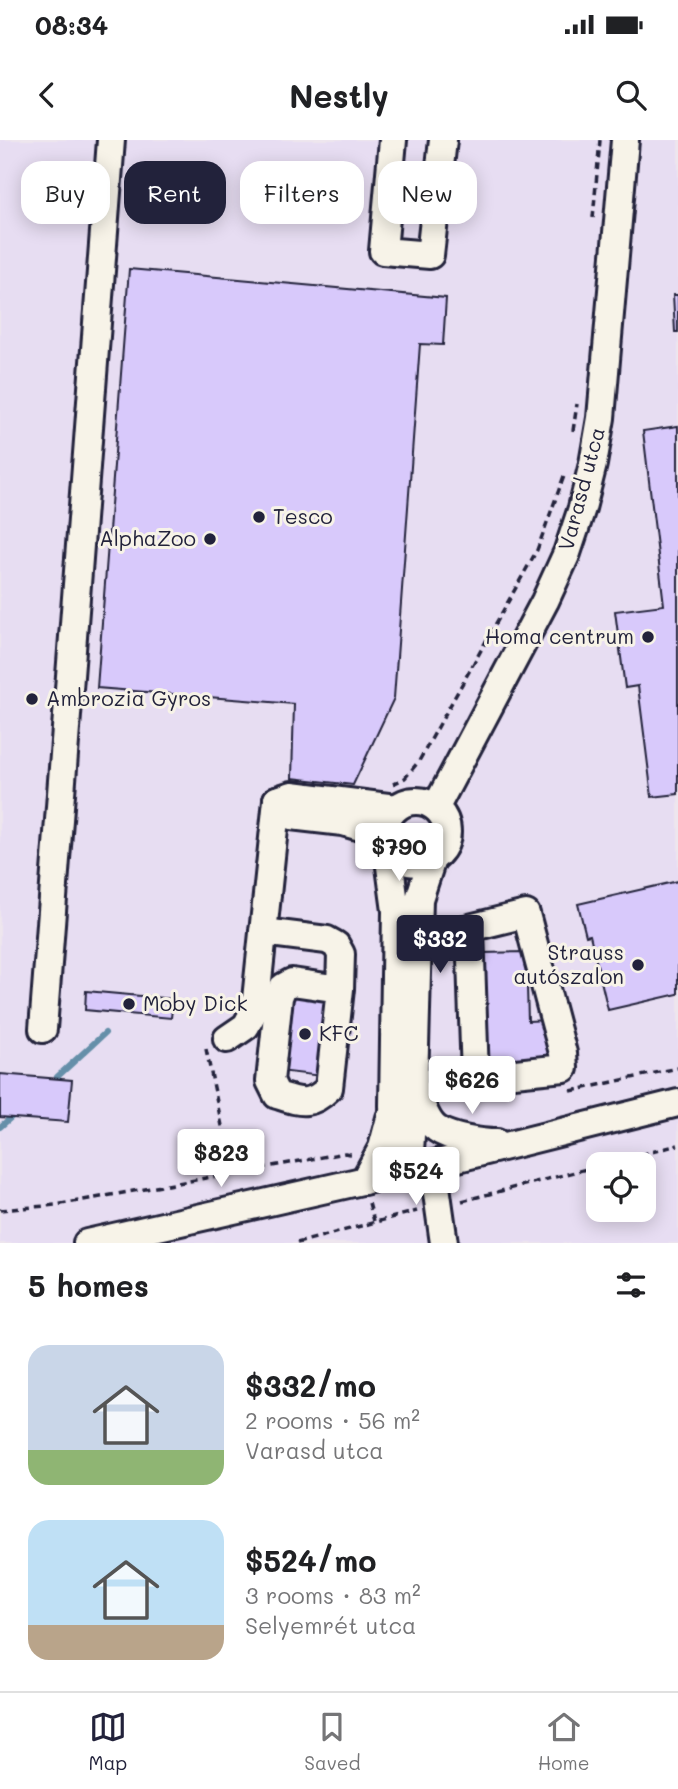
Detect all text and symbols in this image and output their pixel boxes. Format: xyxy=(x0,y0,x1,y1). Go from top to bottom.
text: 08:34 xyxy=(35,8,108,42)
text: Nestly xyxy=(289,74,389,116)
icon: back xyxy=(28,76,66,114)
icon: search xyxy=(612,76,650,114)
chip: Buy xyxy=(21,161,110,224)
chip: Rent xyxy=(124,161,226,224)
chip: Filters xyxy=(240,161,364,224)
chip: New xyxy=(378,161,477,224)
street label: Varasd utca xyxy=(551,424,610,553)
place label: Tesco xyxy=(273,502,333,529)
marker: Tesco xyxy=(251,509,267,525)
place label: AlphaZoo xyxy=(99,524,196,551)
marker: AlphaZoo xyxy=(202,531,218,547)
place label: Homa centrum xyxy=(485,622,634,649)
marker: Homa centrum xyxy=(640,629,656,645)
place label: Ambrozia Gyros xyxy=(46,684,211,711)
marker: Ambrozia Gyros xyxy=(24,691,40,707)
pin: $790 xyxy=(358,824,440,883)
text: $790 xyxy=(371,831,427,861)
pin: $332 xyxy=(399,916,481,975)
text: $332 xyxy=(413,923,467,953)
place label: Strauss autószalon xyxy=(513,938,624,989)
marker: Strauss autószalon xyxy=(630,957,646,973)
place label: Moby Dick xyxy=(143,989,248,1016)
marker: Moby Dick xyxy=(121,996,137,1012)
place label: KFC xyxy=(319,1019,358,1046)
marker: KFC xyxy=(297,1026,313,1042)
pin: $626 xyxy=(431,1056,513,1116)
text: $626 xyxy=(445,1064,499,1094)
pin: $823 xyxy=(180,1130,262,1189)
text: $823 xyxy=(193,1137,249,1167)
pin: $524 xyxy=(375,1147,457,1207)
map controls xyxy=(586,1152,656,1222)
button: locate xyxy=(586,1152,656,1222)
text: $524 xyxy=(388,1155,444,1185)
text: 5 homes xyxy=(28,1265,149,1305)
icon: filters xyxy=(612,1266,650,1304)
text: $332/mo xyxy=(245,1365,376,1405)
icon: home xyxy=(84,1373,168,1457)
text: 2 rooms · 56 m² xyxy=(245,1405,420,1435)
text: Varasd utca xyxy=(245,1435,384,1465)
text: $524/mo xyxy=(245,1540,376,1580)
icon: home xyxy=(84,1548,168,1632)
text: 3 rooms · 83 m² xyxy=(245,1580,421,1610)
text: Selyemrét utca xyxy=(245,1610,416,1640)
tab: Map xyxy=(89,1708,127,1775)
tab: Saved xyxy=(304,1708,361,1775)
tab: Home xyxy=(538,1708,589,1775)

